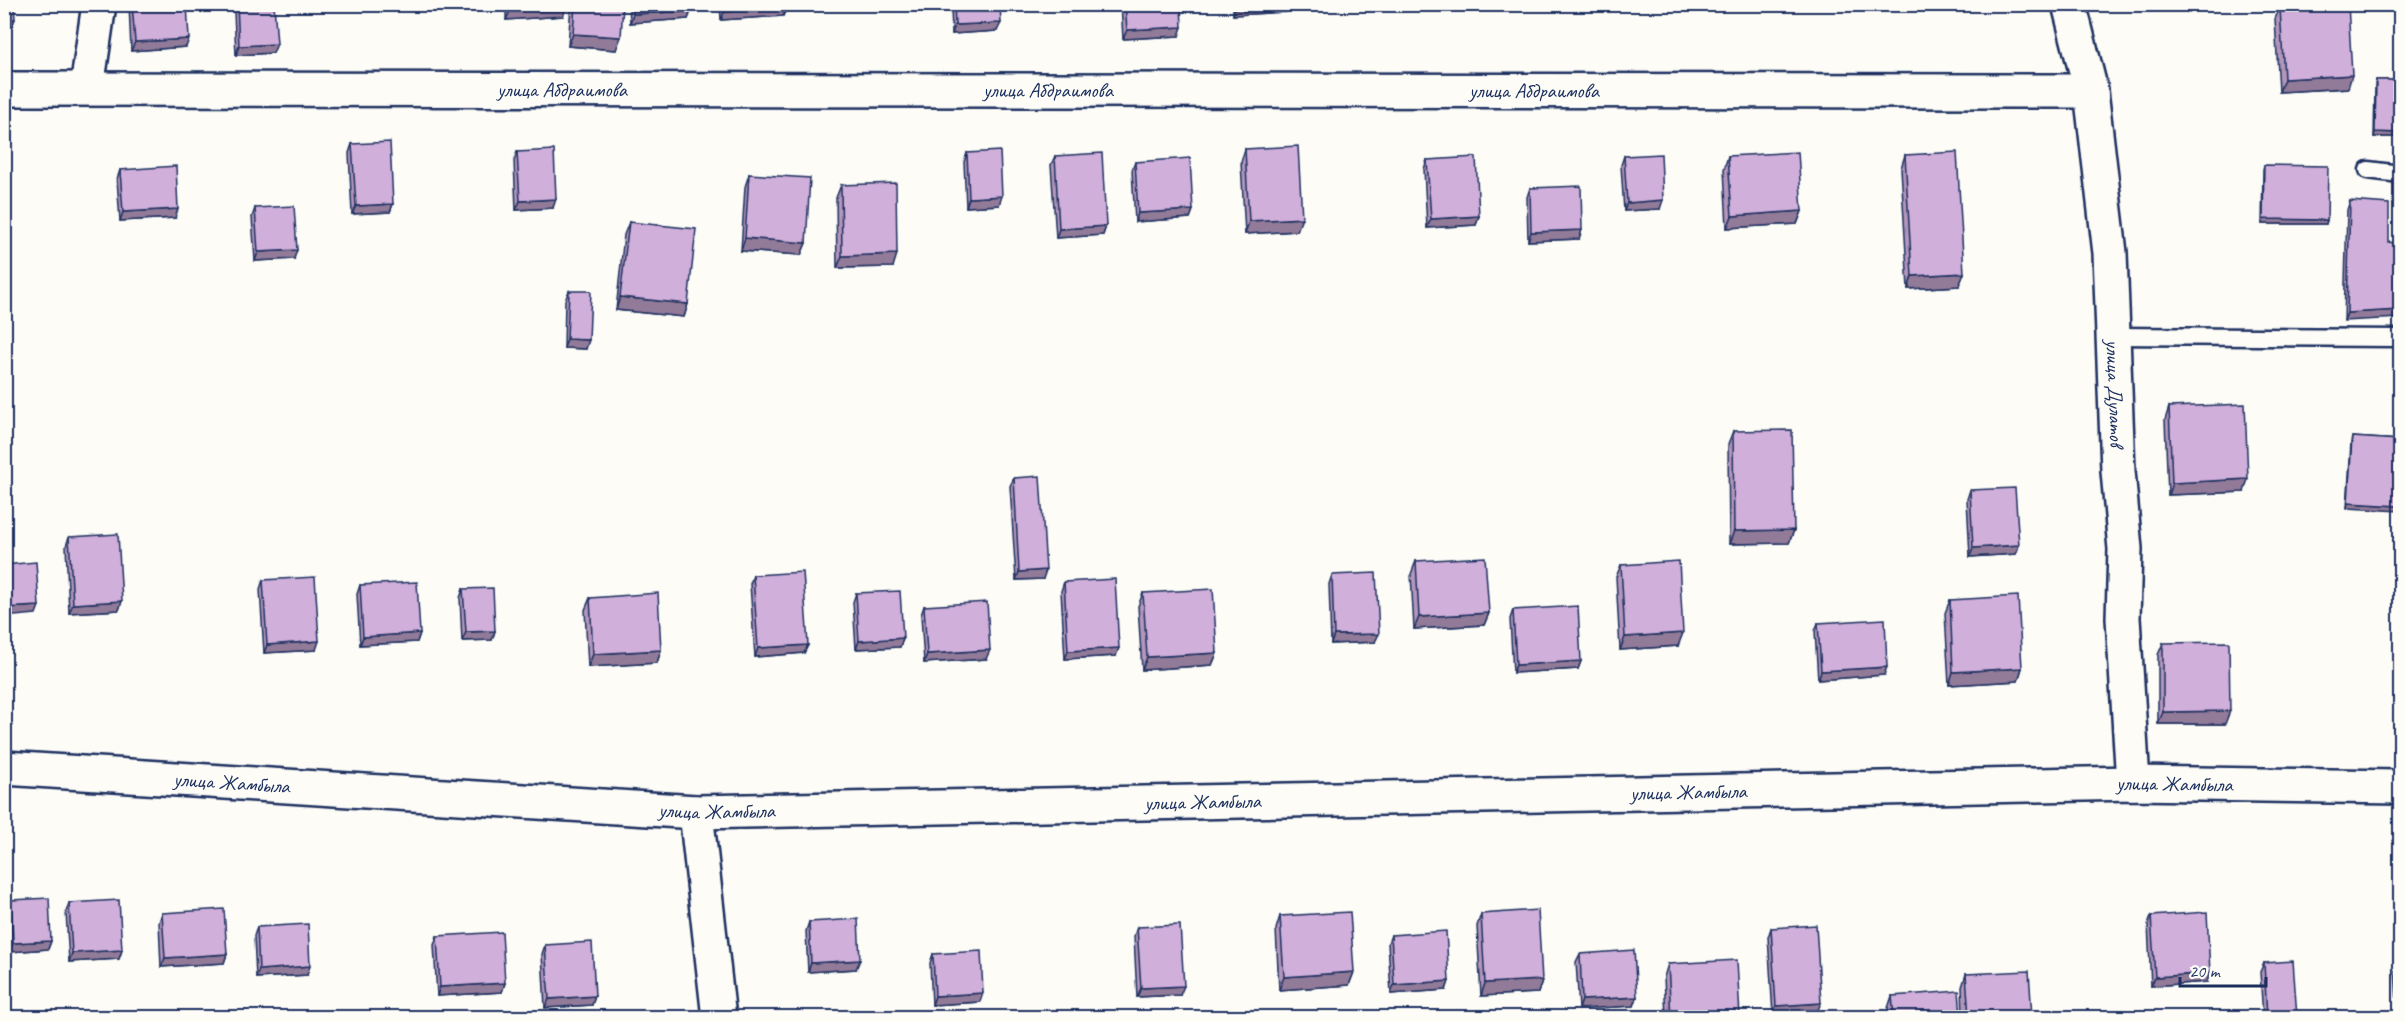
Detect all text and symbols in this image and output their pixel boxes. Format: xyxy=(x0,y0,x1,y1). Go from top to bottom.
street label: улица Абдраимова xyxy=(495,76,629,103)
street label: улица Абдраимова xyxy=(981,77,1115,103)
street label: улица Абдраимова xyxy=(1467,77,1601,104)
street label: улица Дулатов xyxy=(2100,337,2130,451)
street label: улица Жамбыла xyxy=(171,766,292,799)
street label: улица Жамбыла xyxy=(2114,770,2235,798)
street label: улица Жамбыла xyxy=(1628,778,1749,806)
street label: улица Жамбыла xyxy=(1142,788,1263,816)
street label: улица Жамбыла xyxy=(656,797,777,825)
scale bar xyxy=(2180,950,2266,988)
text: 20 m xyxy=(2189,960,2222,982)

